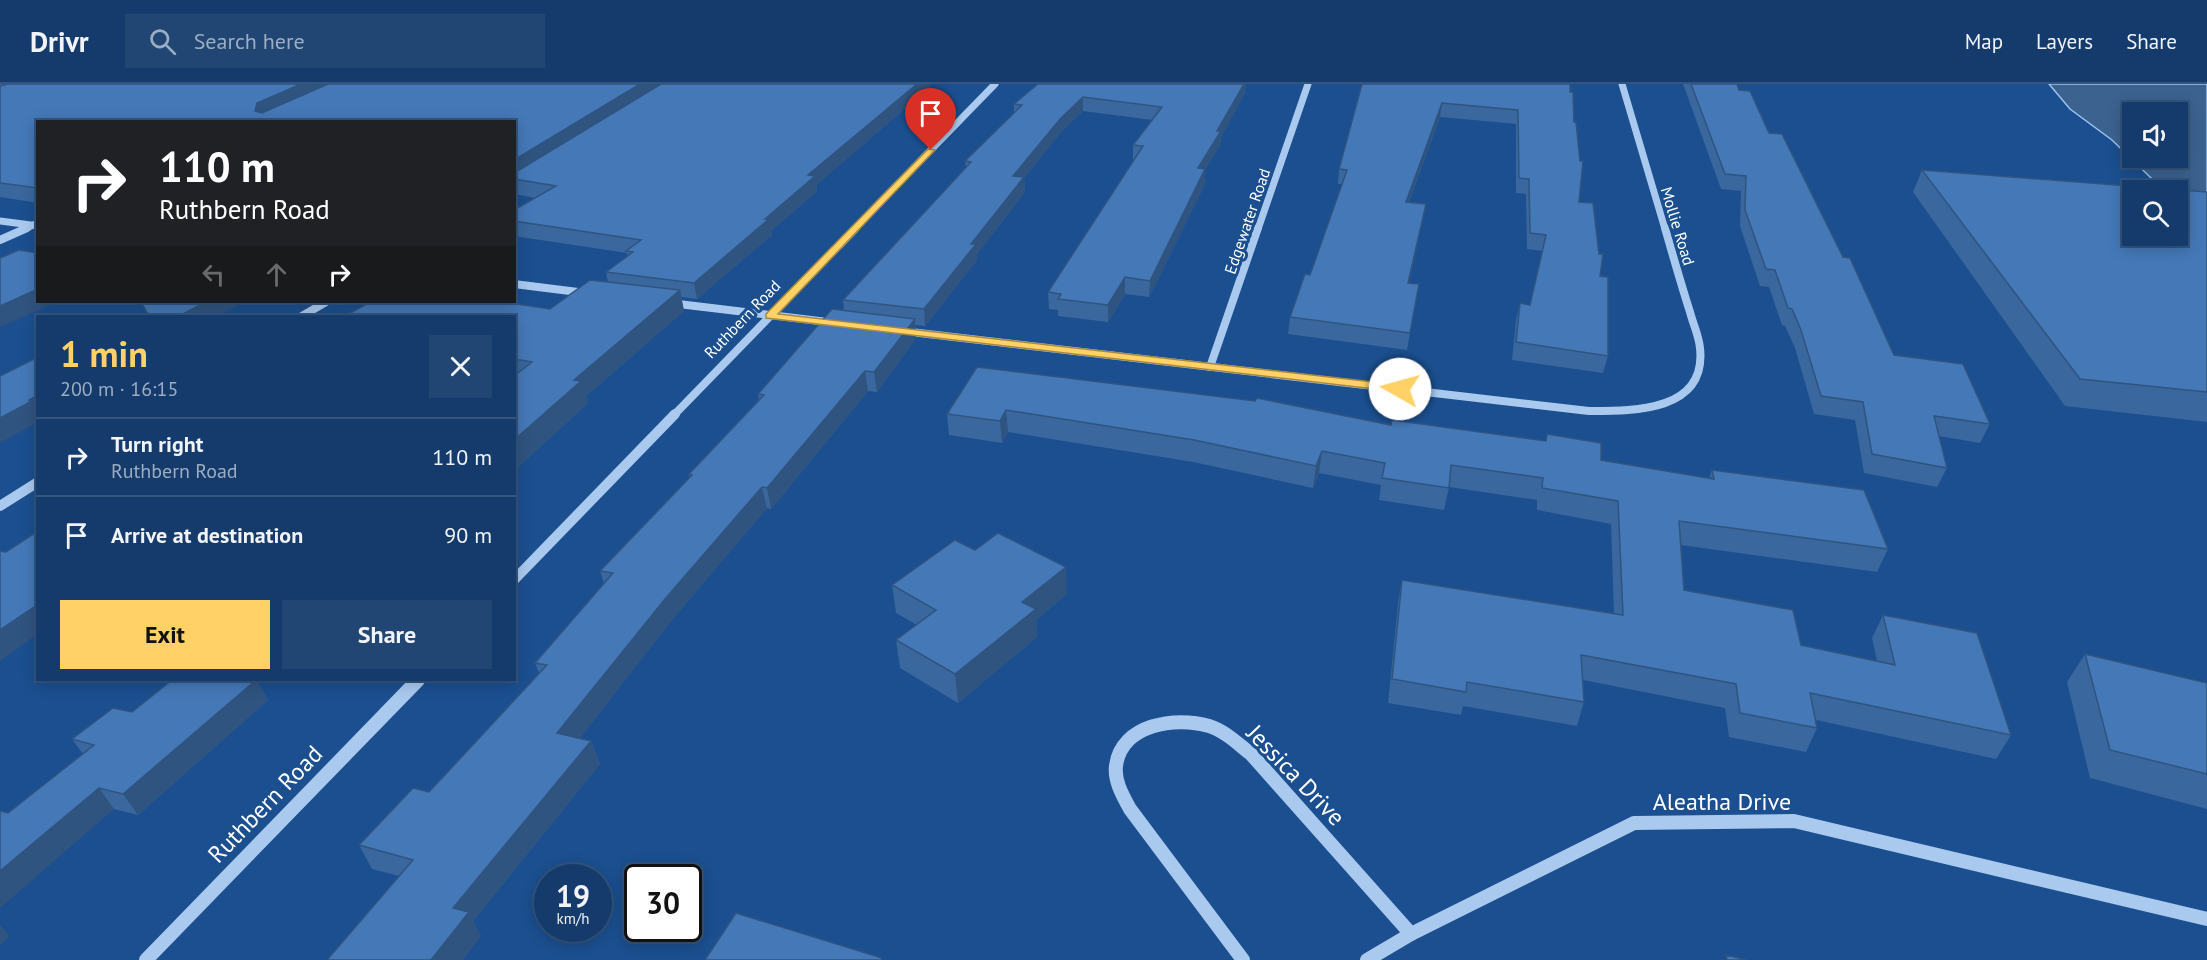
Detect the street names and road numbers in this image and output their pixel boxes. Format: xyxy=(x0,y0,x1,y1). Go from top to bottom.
street label: Edgewater Road xyxy=(1220,166,1274,276)
street label: Mollie Road xyxy=(1657,184,1699,268)
street label: Ruthbern Road xyxy=(700,276,784,362)
street label: Jessica Drive xyxy=(1239,717,1352,832)
street label: Ruthbern Road xyxy=(201,739,329,869)
street label: Aleatha Drive xyxy=(1653,786,1791,817)

